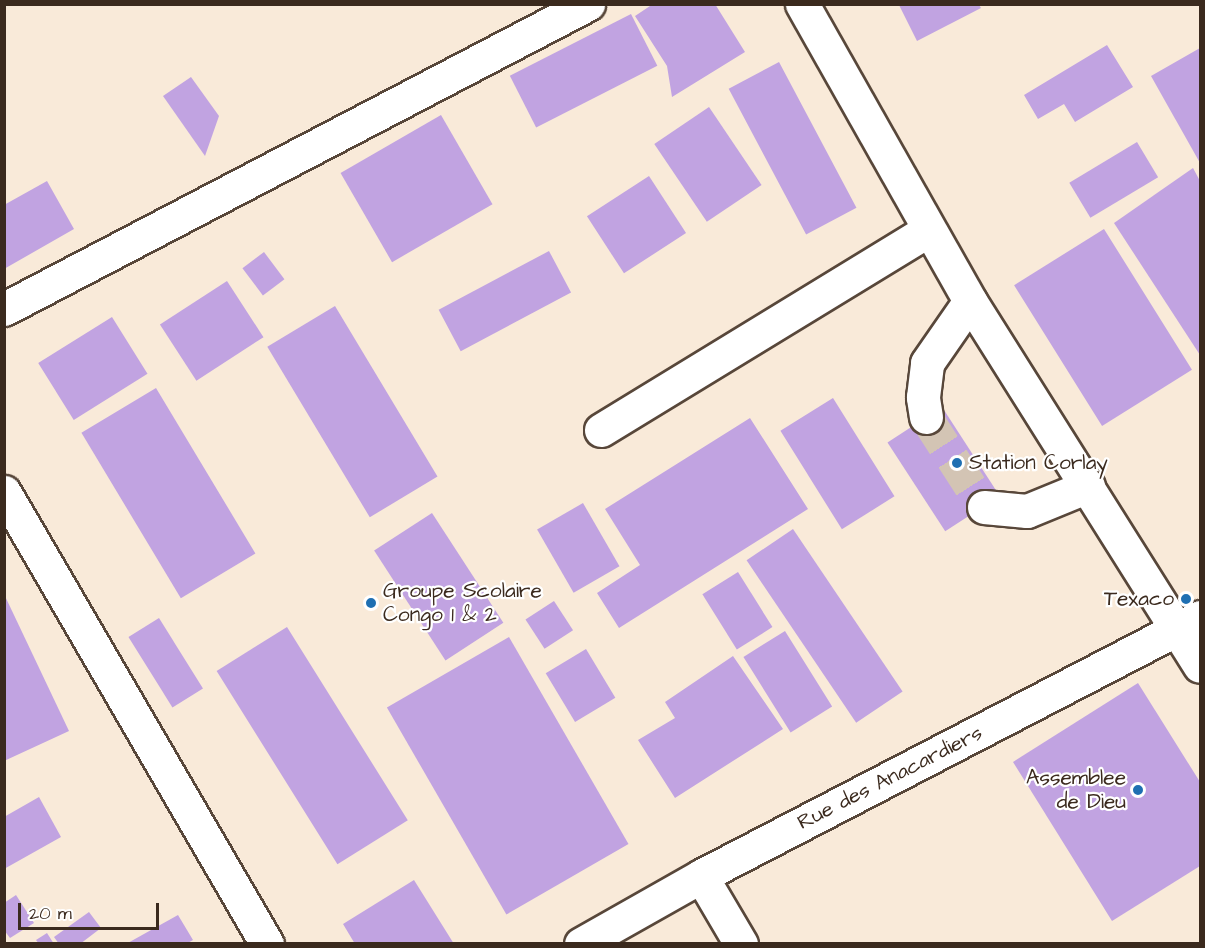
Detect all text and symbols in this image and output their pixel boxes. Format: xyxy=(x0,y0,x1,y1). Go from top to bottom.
place label: Station Corlay xyxy=(969,450,1108,476)
marker: Station Corlay xyxy=(950,456,964,470)
place label: Groupe Scolaire Congo 1 & 2 xyxy=(383,578,542,628)
place label: Texaco xyxy=(1104,586,1174,612)
marker: Texaco xyxy=(1179,592,1193,606)
marker: Groupe Scolaire Congo 1 & 2 xyxy=(364,596,378,610)
street label: Rue des Anacardiers xyxy=(793,720,987,836)
place label: Assemblee de Dieu xyxy=(1026,765,1126,815)
marker: Assemblee de Dieu xyxy=(1131,783,1145,797)
scale bar xyxy=(21,891,162,929)
text: 20 m xyxy=(29,901,72,926)

